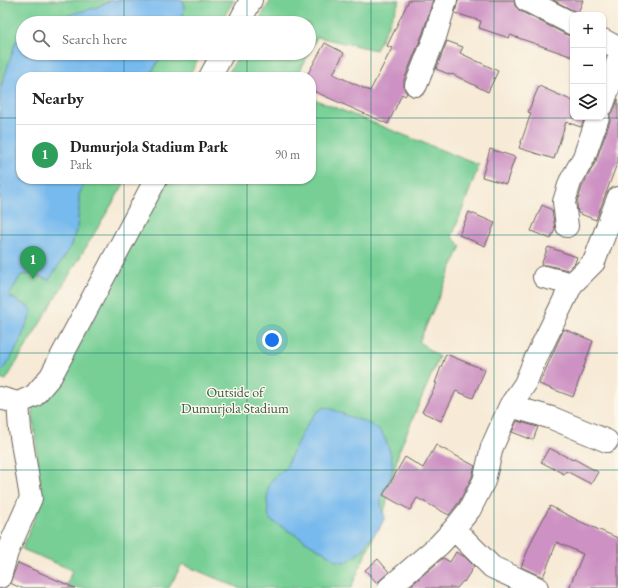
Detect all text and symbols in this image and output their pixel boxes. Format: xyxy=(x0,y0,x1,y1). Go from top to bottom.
map controls xyxy=(570,12,606,120)
button: + xyxy=(570,12,606,48)
search box xyxy=(16,16,316,60)
icon: search xyxy=(30,27,52,49)
text: Search here xyxy=(62,29,127,48)
button: − xyxy=(570,48,606,84)
button: layers xyxy=(570,84,606,120)
text: Nearby xyxy=(32,87,84,109)
text: Dumurjola Stadium Park xyxy=(70,137,228,156)
text: 1 xyxy=(42,146,48,163)
text: 90 m xyxy=(275,146,300,163)
text: Park xyxy=(70,156,92,173)
pin: 1 xyxy=(20,246,46,279)
your location xyxy=(262,330,282,350)
park label: Outside of Dumurjola Stadium xyxy=(181,383,289,417)

